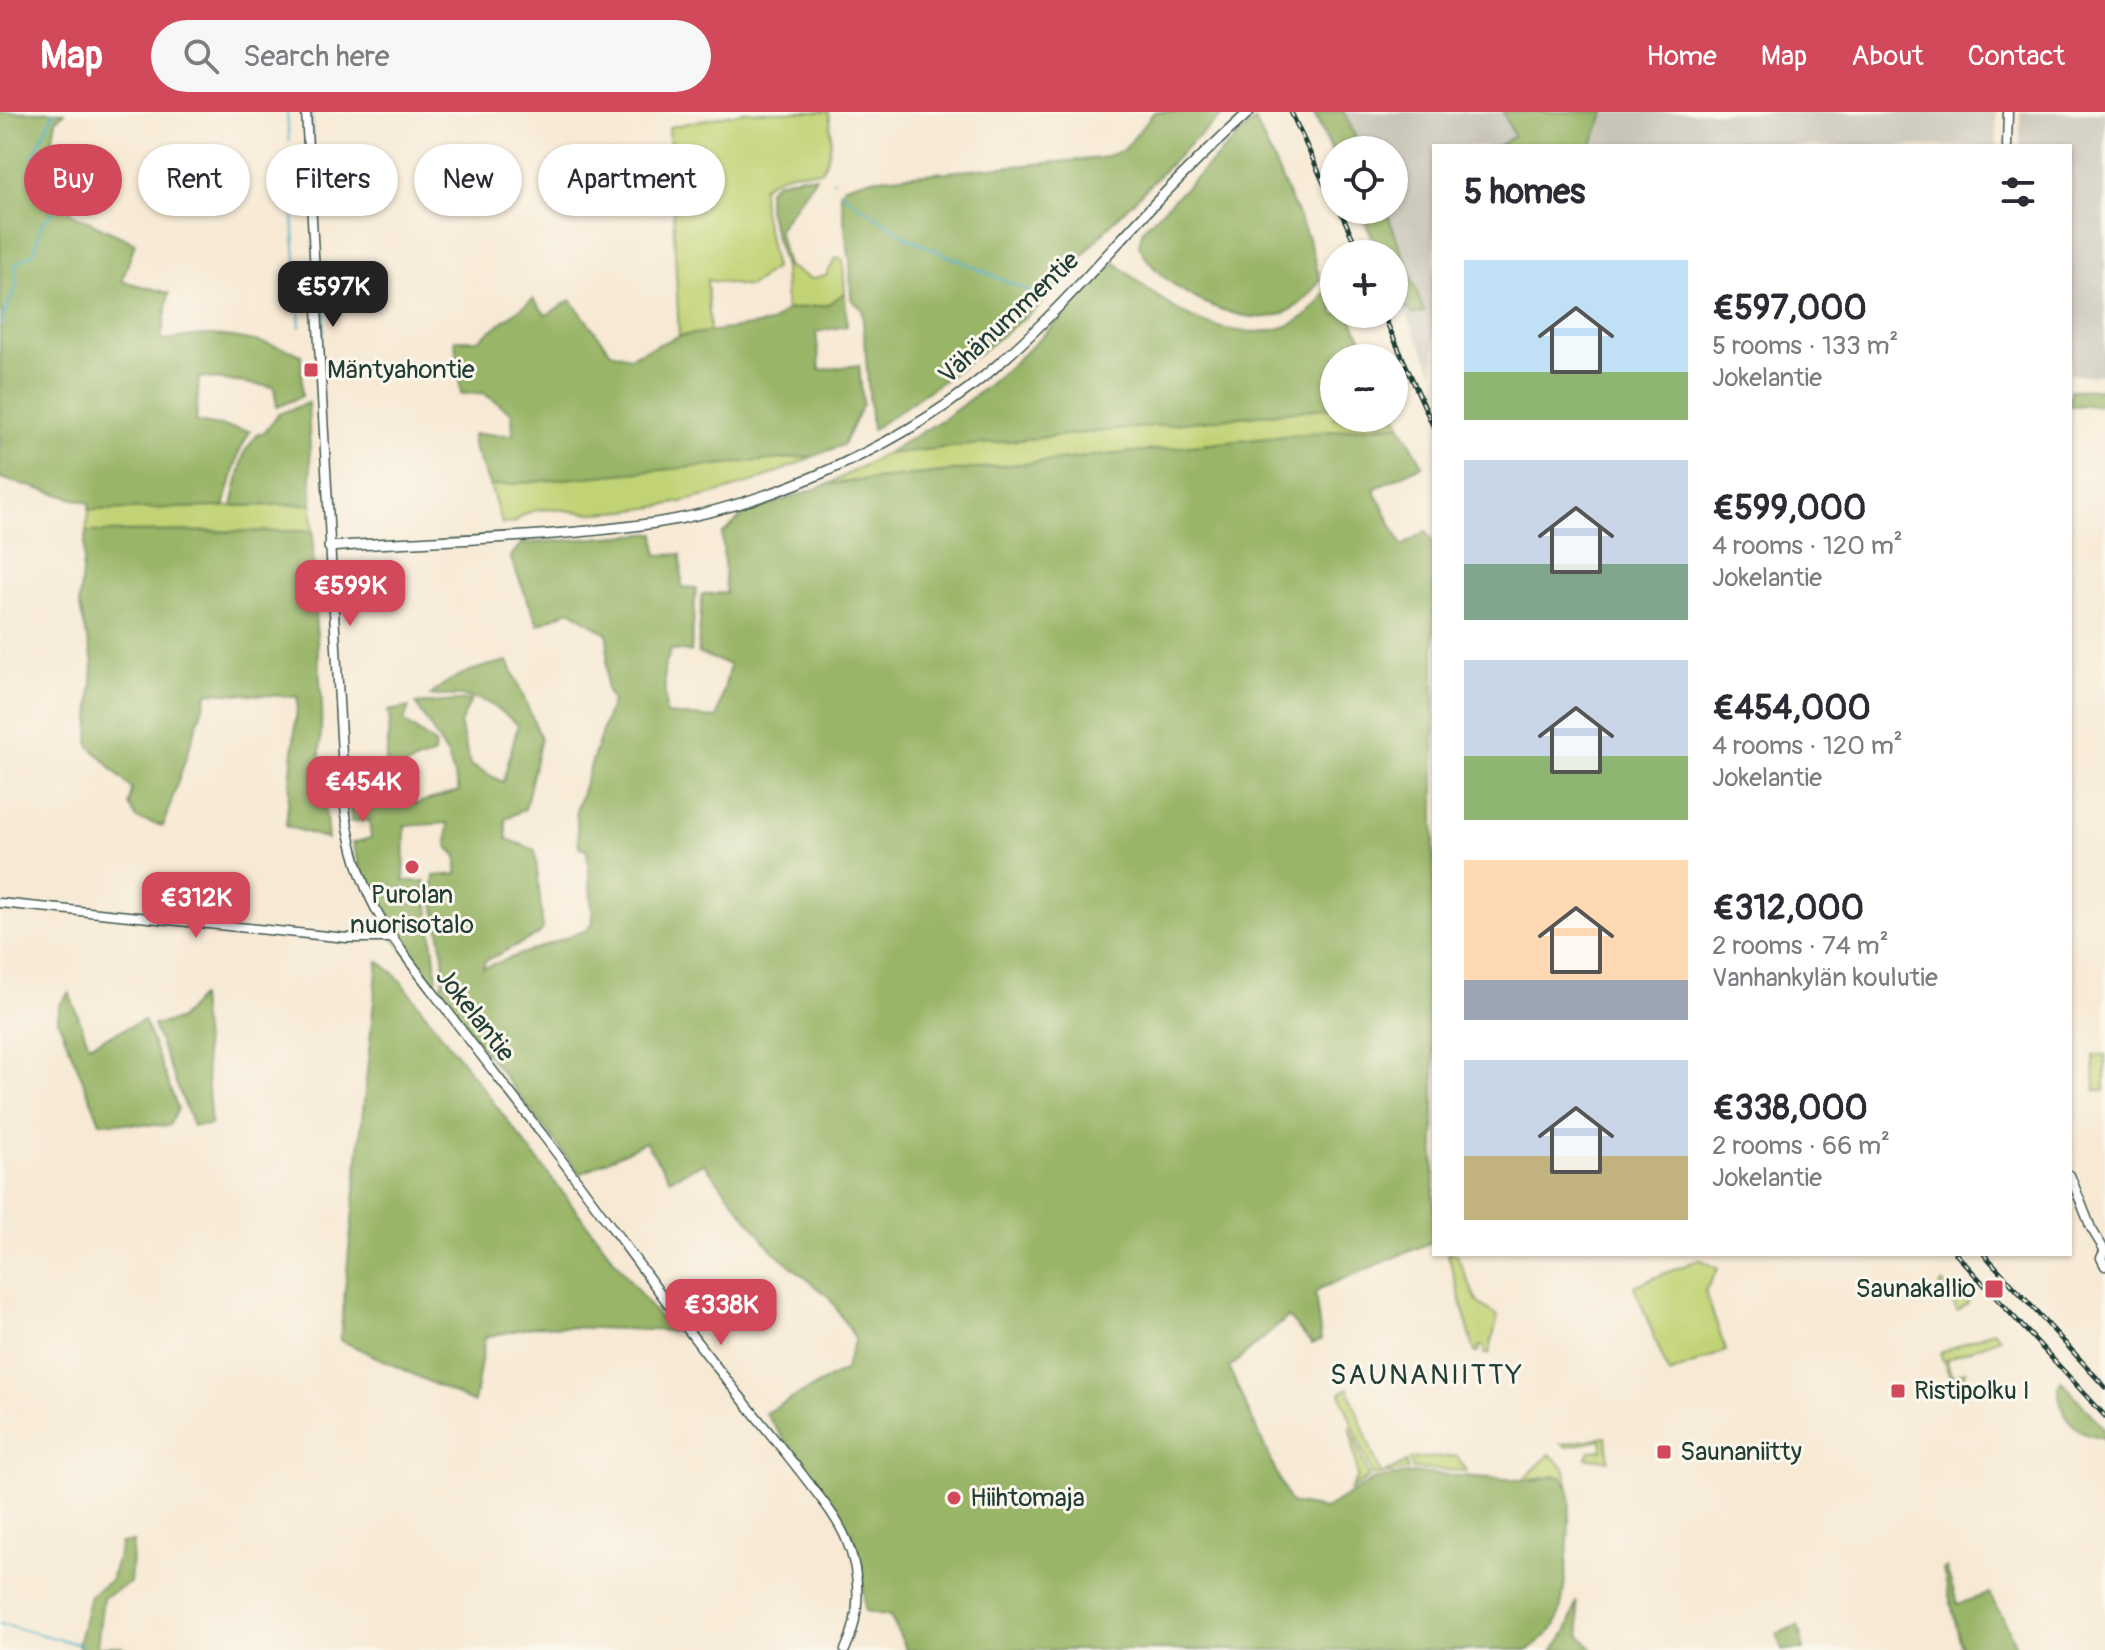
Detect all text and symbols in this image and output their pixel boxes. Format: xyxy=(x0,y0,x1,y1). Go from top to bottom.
search box xyxy=(151,20,711,92)
text: Map xyxy=(40,32,103,80)
icon: search xyxy=(179,34,223,78)
text: Search here xyxy=(243,38,390,75)
text: Home xyxy=(1646,39,1717,74)
text: Map xyxy=(1761,39,1807,74)
text: About xyxy=(1851,39,1924,74)
text: Contact xyxy=(1968,39,2065,74)
map controls xyxy=(1320,136,1408,432)
button: locate xyxy=(1320,136,1408,224)
chip: Buy xyxy=(24,144,122,216)
chip: Rent xyxy=(138,144,250,216)
chip: Filters xyxy=(266,144,398,216)
chip: New xyxy=(414,144,522,216)
chip: Apartment xyxy=(538,144,725,216)
icon: filters xyxy=(1996,170,2040,214)
text: 5 homes xyxy=(1464,171,1585,214)
button: + xyxy=(1320,240,1408,328)
street label: Vähänummentie xyxy=(932,245,1086,391)
pin: €597K xyxy=(277,261,389,329)
text: €597K xyxy=(296,271,370,303)
text: €597,000 xyxy=(1712,287,1867,330)
icon: home xyxy=(1528,292,1624,388)
text: 5 rooms · 133 m² xyxy=(1712,330,1898,362)
button: − xyxy=(1320,344,1408,432)
place label: Mäntyahontie xyxy=(327,354,475,386)
marker: Mäntyahontie xyxy=(302,361,320,379)
text: Jokelantie xyxy=(1712,362,1822,394)
text: €599,000 xyxy=(1712,487,1866,530)
icon: home xyxy=(1528,492,1624,588)
text: 4 rooms · 120 m² xyxy=(1712,530,1903,562)
pin: €599K xyxy=(294,560,406,628)
text: Jokelantie xyxy=(1712,562,1822,594)
text: €599K xyxy=(313,570,387,602)
text: €454,000 xyxy=(1712,687,1871,730)
icon: home xyxy=(1528,692,1624,788)
text: 4 rooms · 120 m² xyxy=(1712,730,1903,762)
pin: €454K xyxy=(307,756,419,824)
text: Jokelantie xyxy=(1712,762,1822,794)
text: €454K xyxy=(324,766,402,798)
marker: Purolan nuorisotalo xyxy=(403,858,421,876)
pin: €312K xyxy=(140,872,252,940)
place label: Purolan nuorisotalo xyxy=(350,879,474,941)
text: €312K xyxy=(160,882,232,914)
text: €312,000 xyxy=(1712,887,1864,930)
icon: home xyxy=(1528,892,1624,988)
text: 2 rooms · 74 m² xyxy=(1712,930,1889,962)
street label: Jokelantie xyxy=(429,962,522,1068)
text: Vanhankylän koulutie xyxy=(1712,962,1938,994)
text: €338,000 xyxy=(1712,1087,1868,1130)
icon: home xyxy=(1528,1092,1624,1188)
text: 2 rooms · 66 m² xyxy=(1712,1130,1890,1162)
text: Jokelantie xyxy=(1712,1162,1822,1194)
place label: Saunakallio xyxy=(1855,1273,1976,1305)
marker: Saunakallio xyxy=(1983,1278,2005,1300)
pin: €338K xyxy=(665,1279,777,1347)
text: €338K xyxy=(684,1289,758,1321)
district label: SAUNANIITTY xyxy=(1330,1358,1524,1393)
place label: Ristipolku I xyxy=(1914,1375,2030,1407)
marker: Ristipolku I xyxy=(1889,1382,1907,1400)
place label: Saunaniitty xyxy=(1680,1436,1802,1468)
marker: Saunaniitty xyxy=(1655,1443,1673,1461)
place label: Hiihtomaja xyxy=(970,1482,1085,1514)
marker: Hiihtomaja xyxy=(945,1489,963,1507)

